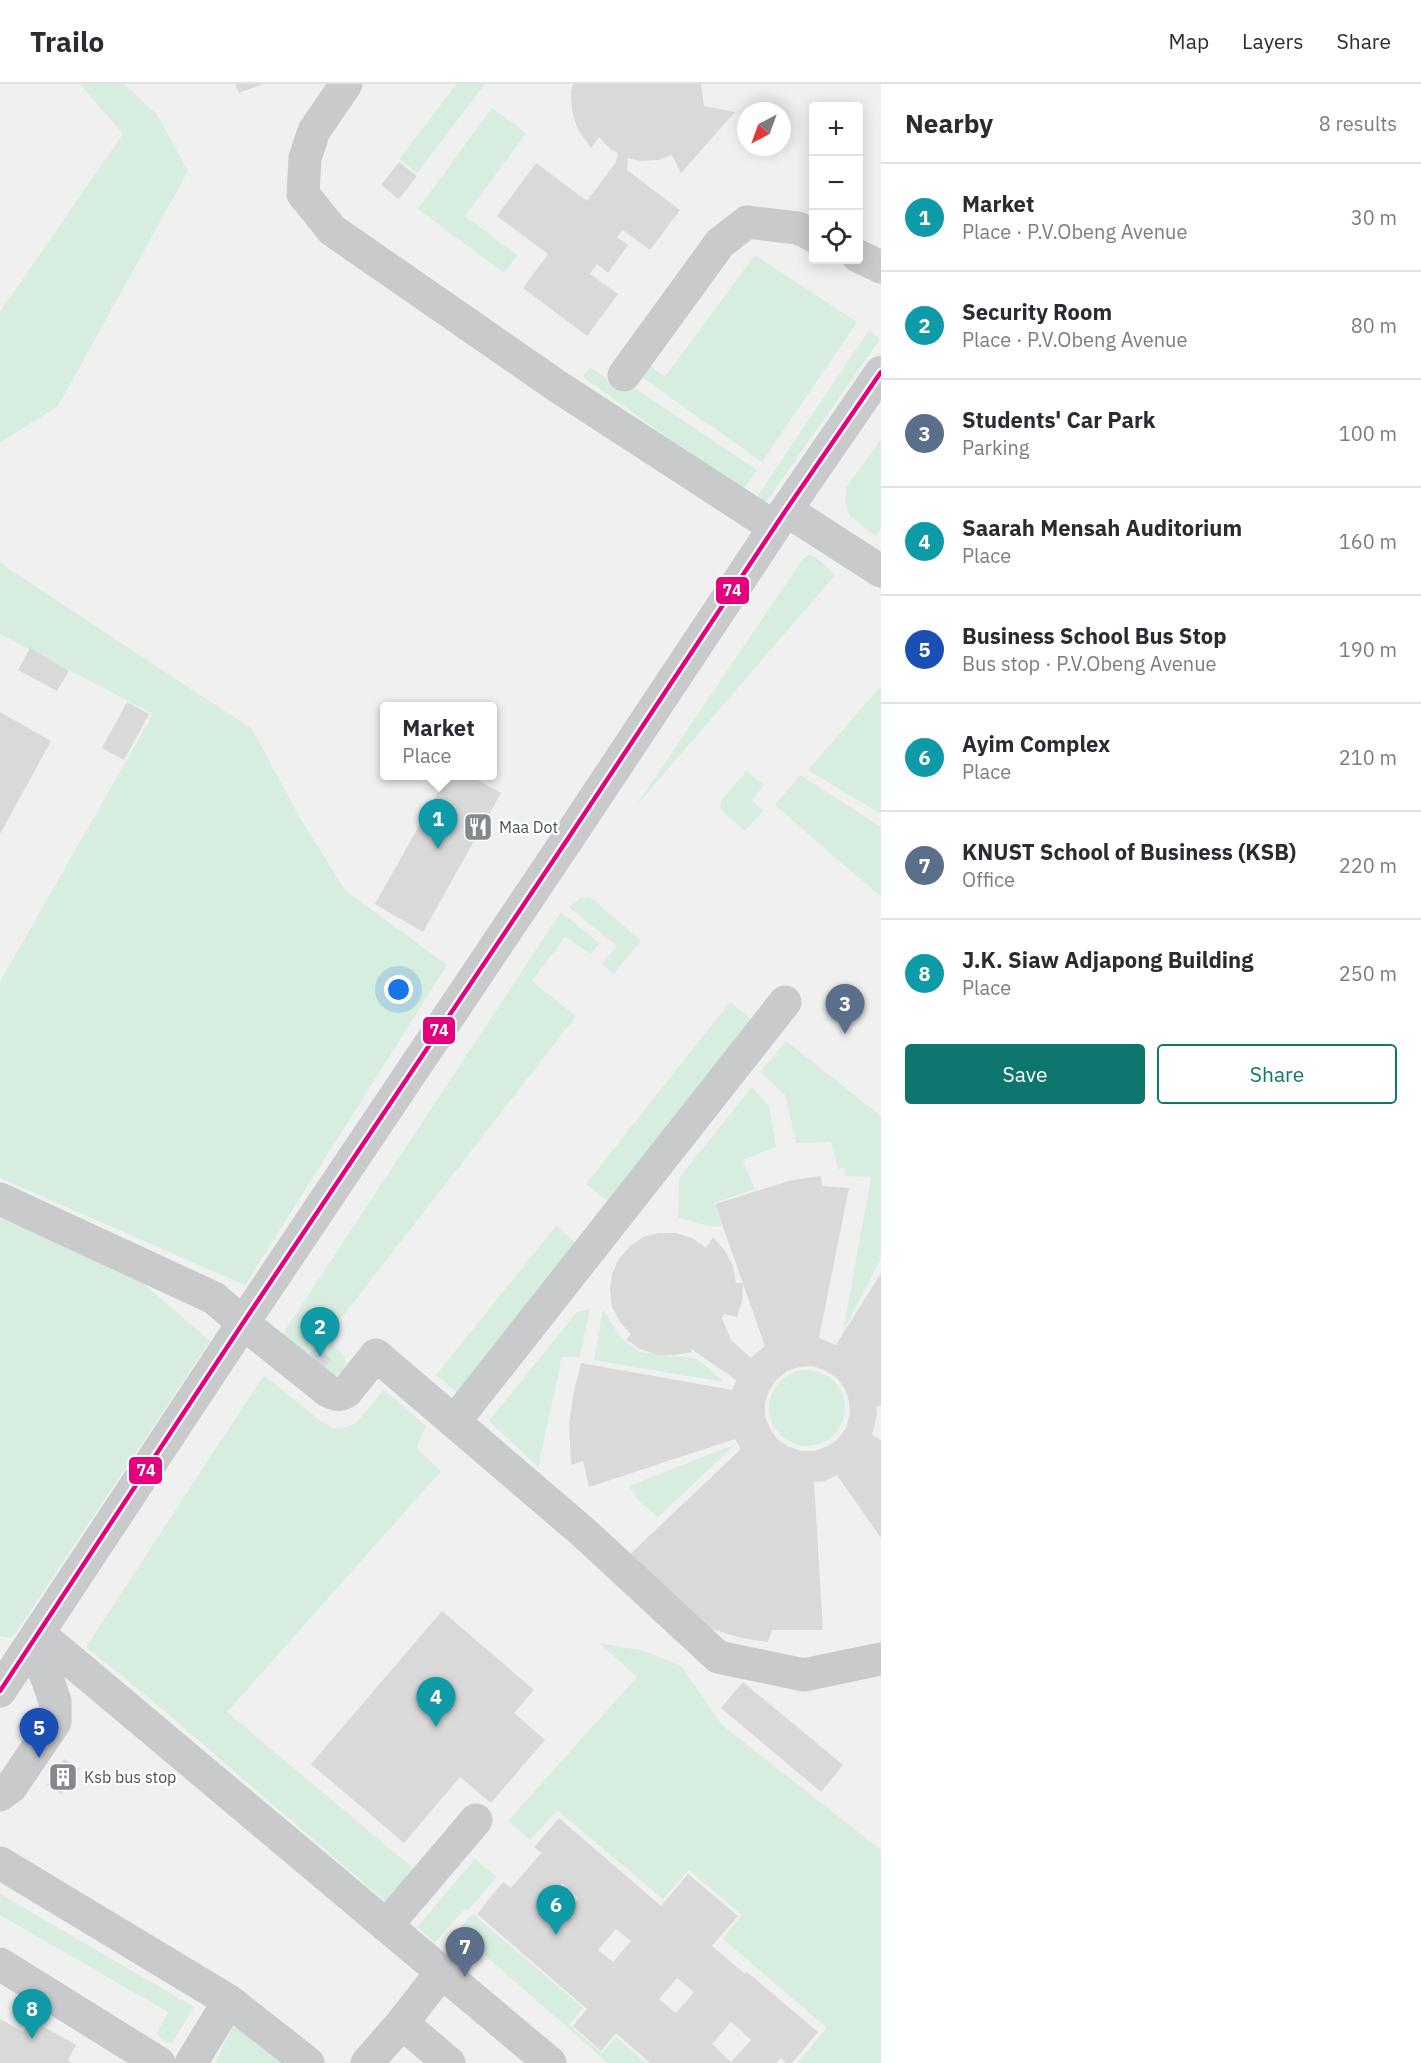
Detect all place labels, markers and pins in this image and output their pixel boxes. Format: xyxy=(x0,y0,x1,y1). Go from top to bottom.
pin: 1 xyxy=(418,800,458,849)
restaurant icon: Maa Dot xyxy=(462,811,494,843)
place label: Maa Dot xyxy=(499,817,558,837)
pin: 3 xyxy=(826,984,864,1034)
pin: 2 xyxy=(300,1308,340,1357)
pin: 4 xyxy=(416,1678,456,1727)
pin: 5 xyxy=(20,1708,58,1758)
building icon: Ksb bus stop xyxy=(47,1761,79,1793)
place label: Ksb bus stop xyxy=(84,1767,176,1787)
pin: 6 xyxy=(536,1886,576,1935)
pin: 7 xyxy=(446,1928,484,1977)
pin: 8 xyxy=(12,1990,51,2039)

